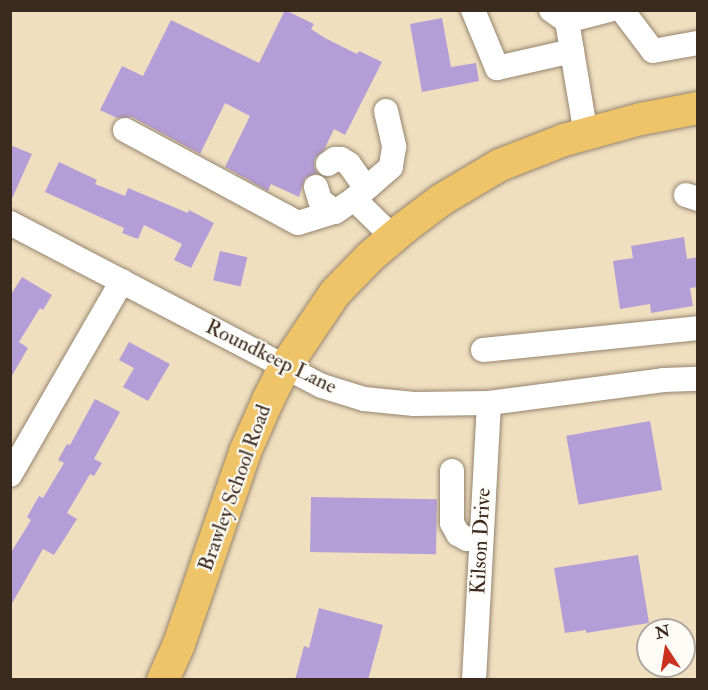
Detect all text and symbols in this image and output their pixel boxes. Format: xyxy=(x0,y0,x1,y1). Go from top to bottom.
street label: Roundkeep Lane xyxy=(201,314,341,400)
street label: Brawley School Road xyxy=(193,401,277,575)
street label: Kilson Drive xyxy=(466,487,496,595)
north arrow xyxy=(636,618,696,678)
text: N xyxy=(654,621,672,644)

